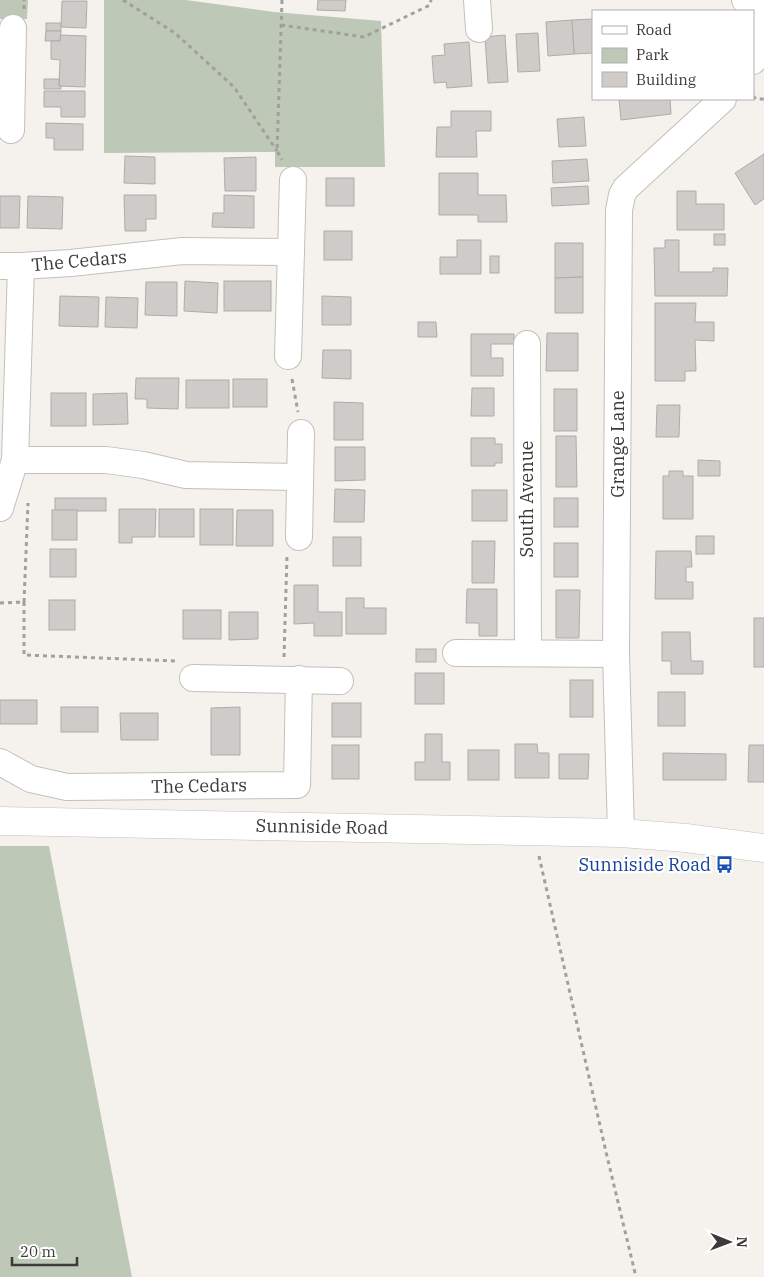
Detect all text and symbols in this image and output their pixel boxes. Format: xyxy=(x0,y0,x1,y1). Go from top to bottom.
legend xyxy=(592,10,754,100)
text: Road xyxy=(636,20,672,39)
text: Park xyxy=(636,45,669,64)
text: Building xyxy=(636,70,696,89)
street label: The Cedars xyxy=(30,245,128,276)
street label: Grange Lane xyxy=(606,390,629,498)
street label: South Avenue xyxy=(515,441,538,557)
street label: The Cedars xyxy=(151,773,247,798)
street label: Sunniside Road xyxy=(256,814,389,839)
place label: Sunniside Road xyxy=(578,853,711,876)
bus stop icon: Sunniside Road xyxy=(715,855,735,875)
north arrow xyxy=(704,1217,754,1267)
scale bar xyxy=(12,1234,78,1266)
text: N xyxy=(733,1237,751,1248)
text: 20 m xyxy=(20,1242,56,1261)

